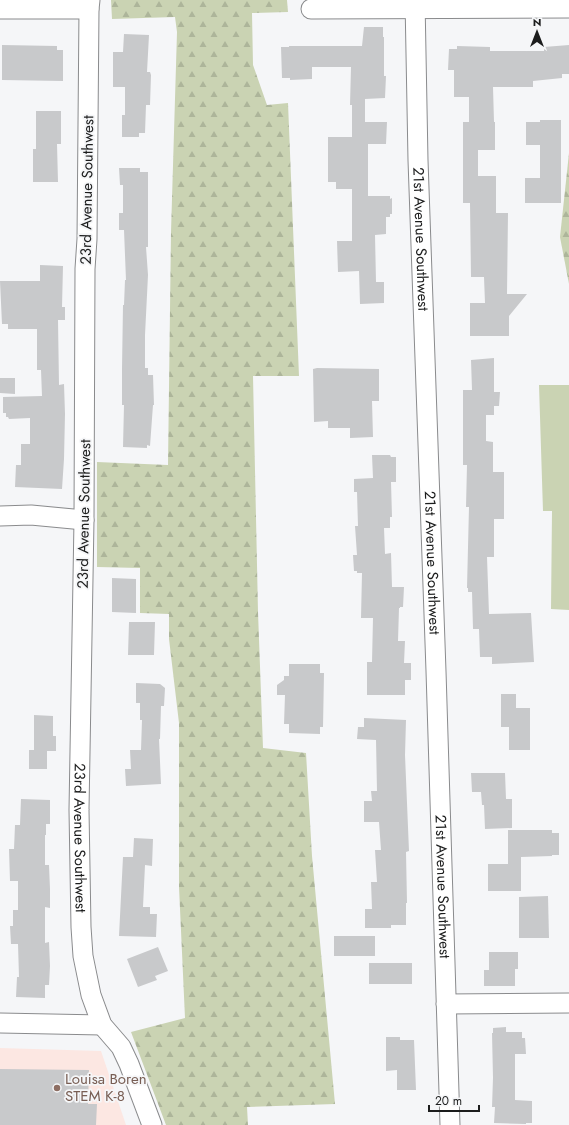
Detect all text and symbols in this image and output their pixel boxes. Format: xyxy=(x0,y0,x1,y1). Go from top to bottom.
north arrow xyxy=(517,12,557,52)
text: N xyxy=(533,14,541,30)
street label: 23rd Avenue Southwest xyxy=(75,115,99,265)
street label: 21st Avenue Southwest xyxy=(407,167,434,312)
street label: 23rd Avenue Southwest xyxy=(72,439,96,589)
street label: 21st Avenue Southwest xyxy=(419,490,446,635)
street label: 23rd Avenue Southwest xyxy=(68,763,92,913)
street label: 21st Avenue Southwest xyxy=(429,814,456,959)
place label: Louisa Boren STEM K-8 xyxy=(65,1068,147,1107)
marker: Louisa Boren STEM K-8 xyxy=(52,1083,62,1093)
scale bar xyxy=(429,1087,479,1113)
text: 20 m xyxy=(435,1092,462,1110)

